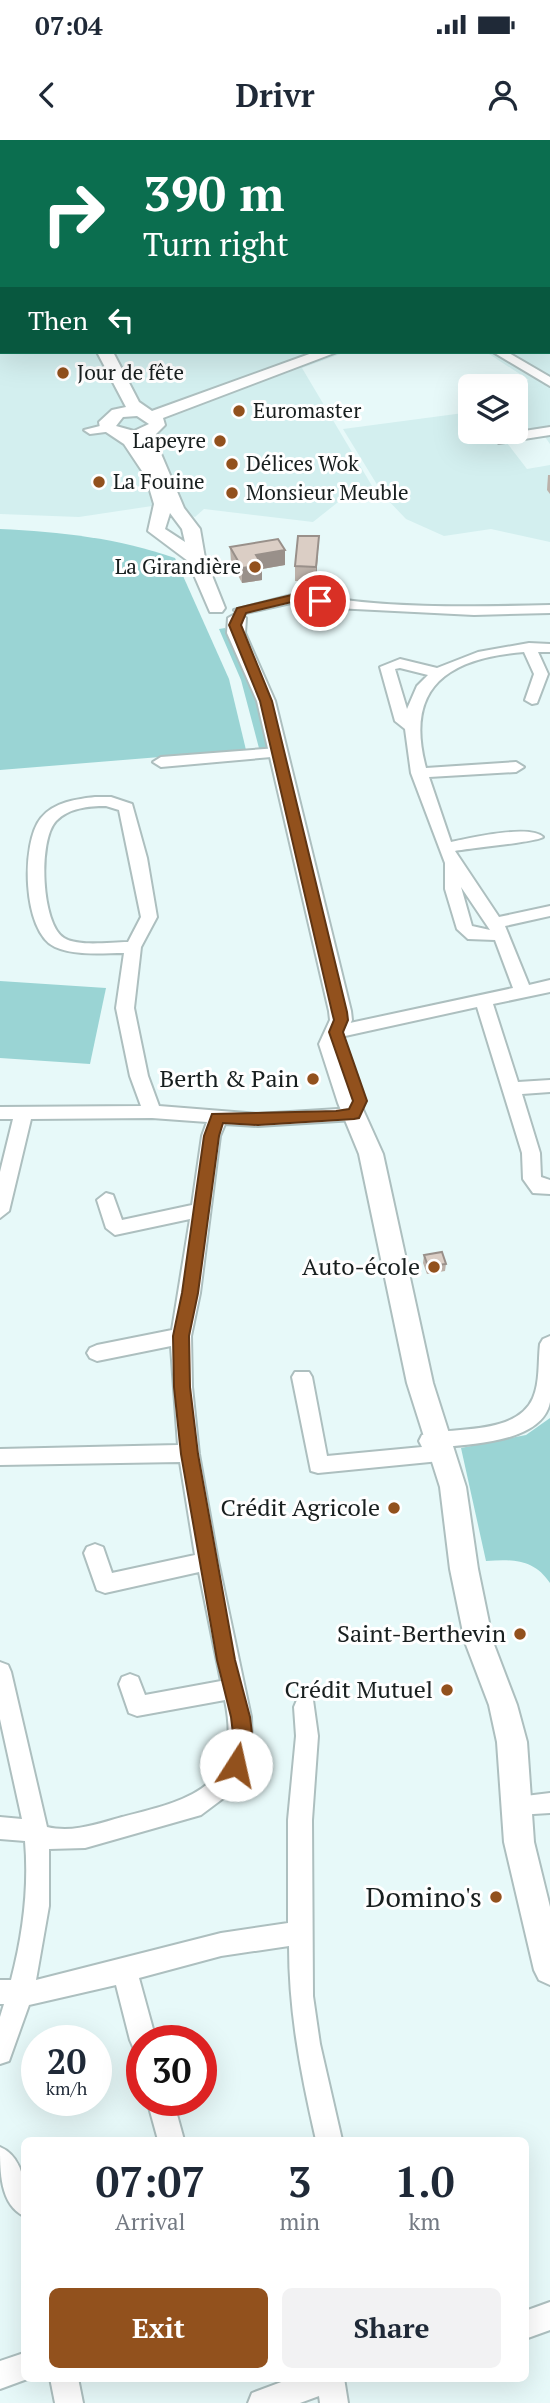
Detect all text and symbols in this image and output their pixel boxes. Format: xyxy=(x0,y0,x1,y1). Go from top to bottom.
text: 07:04 xyxy=(35,8,103,42)
text: Drivr xyxy=(235,74,315,116)
icon: back xyxy=(28,76,66,114)
icon: person xyxy=(484,76,522,114)
text: 390 m xyxy=(143,160,285,225)
icon: right xyxy=(28,168,119,259)
text: Turn right xyxy=(143,223,289,265)
icon: left xyxy=(102,301,140,339)
text: Then xyxy=(28,303,88,337)
place label: Jour de fête xyxy=(77,358,184,386)
marker: Jour de fête xyxy=(55,365,71,381)
map controls xyxy=(458,374,528,444)
button: layers xyxy=(458,374,528,444)
place label: Euromaster xyxy=(253,396,361,424)
marker: Euromaster xyxy=(231,403,247,419)
place label: Lapeyre xyxy=(133,426,206,454)
marker: Lapeyre xyxy=(212,433,228,449)
place label: Délices Wok xyxy=(246,449,359,477)
marker: Délices Wok xyxy=(224,456,240,472)
place label: La Fouine xyxy=(113,467,205,495)
marker: La Fouine xyxy=(91,474,107,490)
place label: Monsieur Meuble xyxy=(246,478,409,506)
marker: Monsieur Meuble xyxy=(224,485,240,501)
place label: La Girandière xyxy=(115,552,241,580)
marker: La Girandière xyxy=(247,559,263,575)
pin xyxy=(290,571,350,631)
icon: arrive xyxy=(301,582,339,620)
place label: Berth & Pain xyxy=(160,1062,299,1094)
marker: Berth & Pain xyxy=(305,1071,321,1087)
place label: Auto-école xyxy=(302,1250,420,1282)
marker: Auto-école xyxy=(426,1259,442,1275)
place label: Crédit Agricole xyxy=(221,1491,380,1523)
marker: Crédit Agricole xyxy=(386,1500,402,1516)
place label: Saint-Berthevin xyxy=(337,1617,506,1649)
marker: Saint-Berthevin xyxy=(512,1626,528,1642)
place label: Crédit Mutuel xyxy=(284,1673,433,1705)
marker: Crédit Mutuel xyxy=(439,1682,455,1698)
position arrow xyxy=(199,1728,273,1802)
place label: Domino's xyxy=(366,1878,482,1915)
marker: Domino's xyxy=(488,1889,504,1905)
speed limit sign: 30 xyxy=(126,2025,217,2116)
text: 20 xyxy=(47,2038,86,2084)
text: km/h xyxy=(46,2076,87,2100)
text: 07:07 xyxy=(96,2153,205,2209)
text: 3 xyxy=(288,2153,312,2209)
text: 1.0 xyxy=(395,2153,454,2209)
text: Arrival xyxy=(115,2206,185,2237)
text: min xyxy=(279,2206,320,2237)
text: km xyxy=(409,2206,440,2237)
button: Exit xyxy=(49,2288,268,2368)
button: Share xyxy=(282,2288,501,2368)

